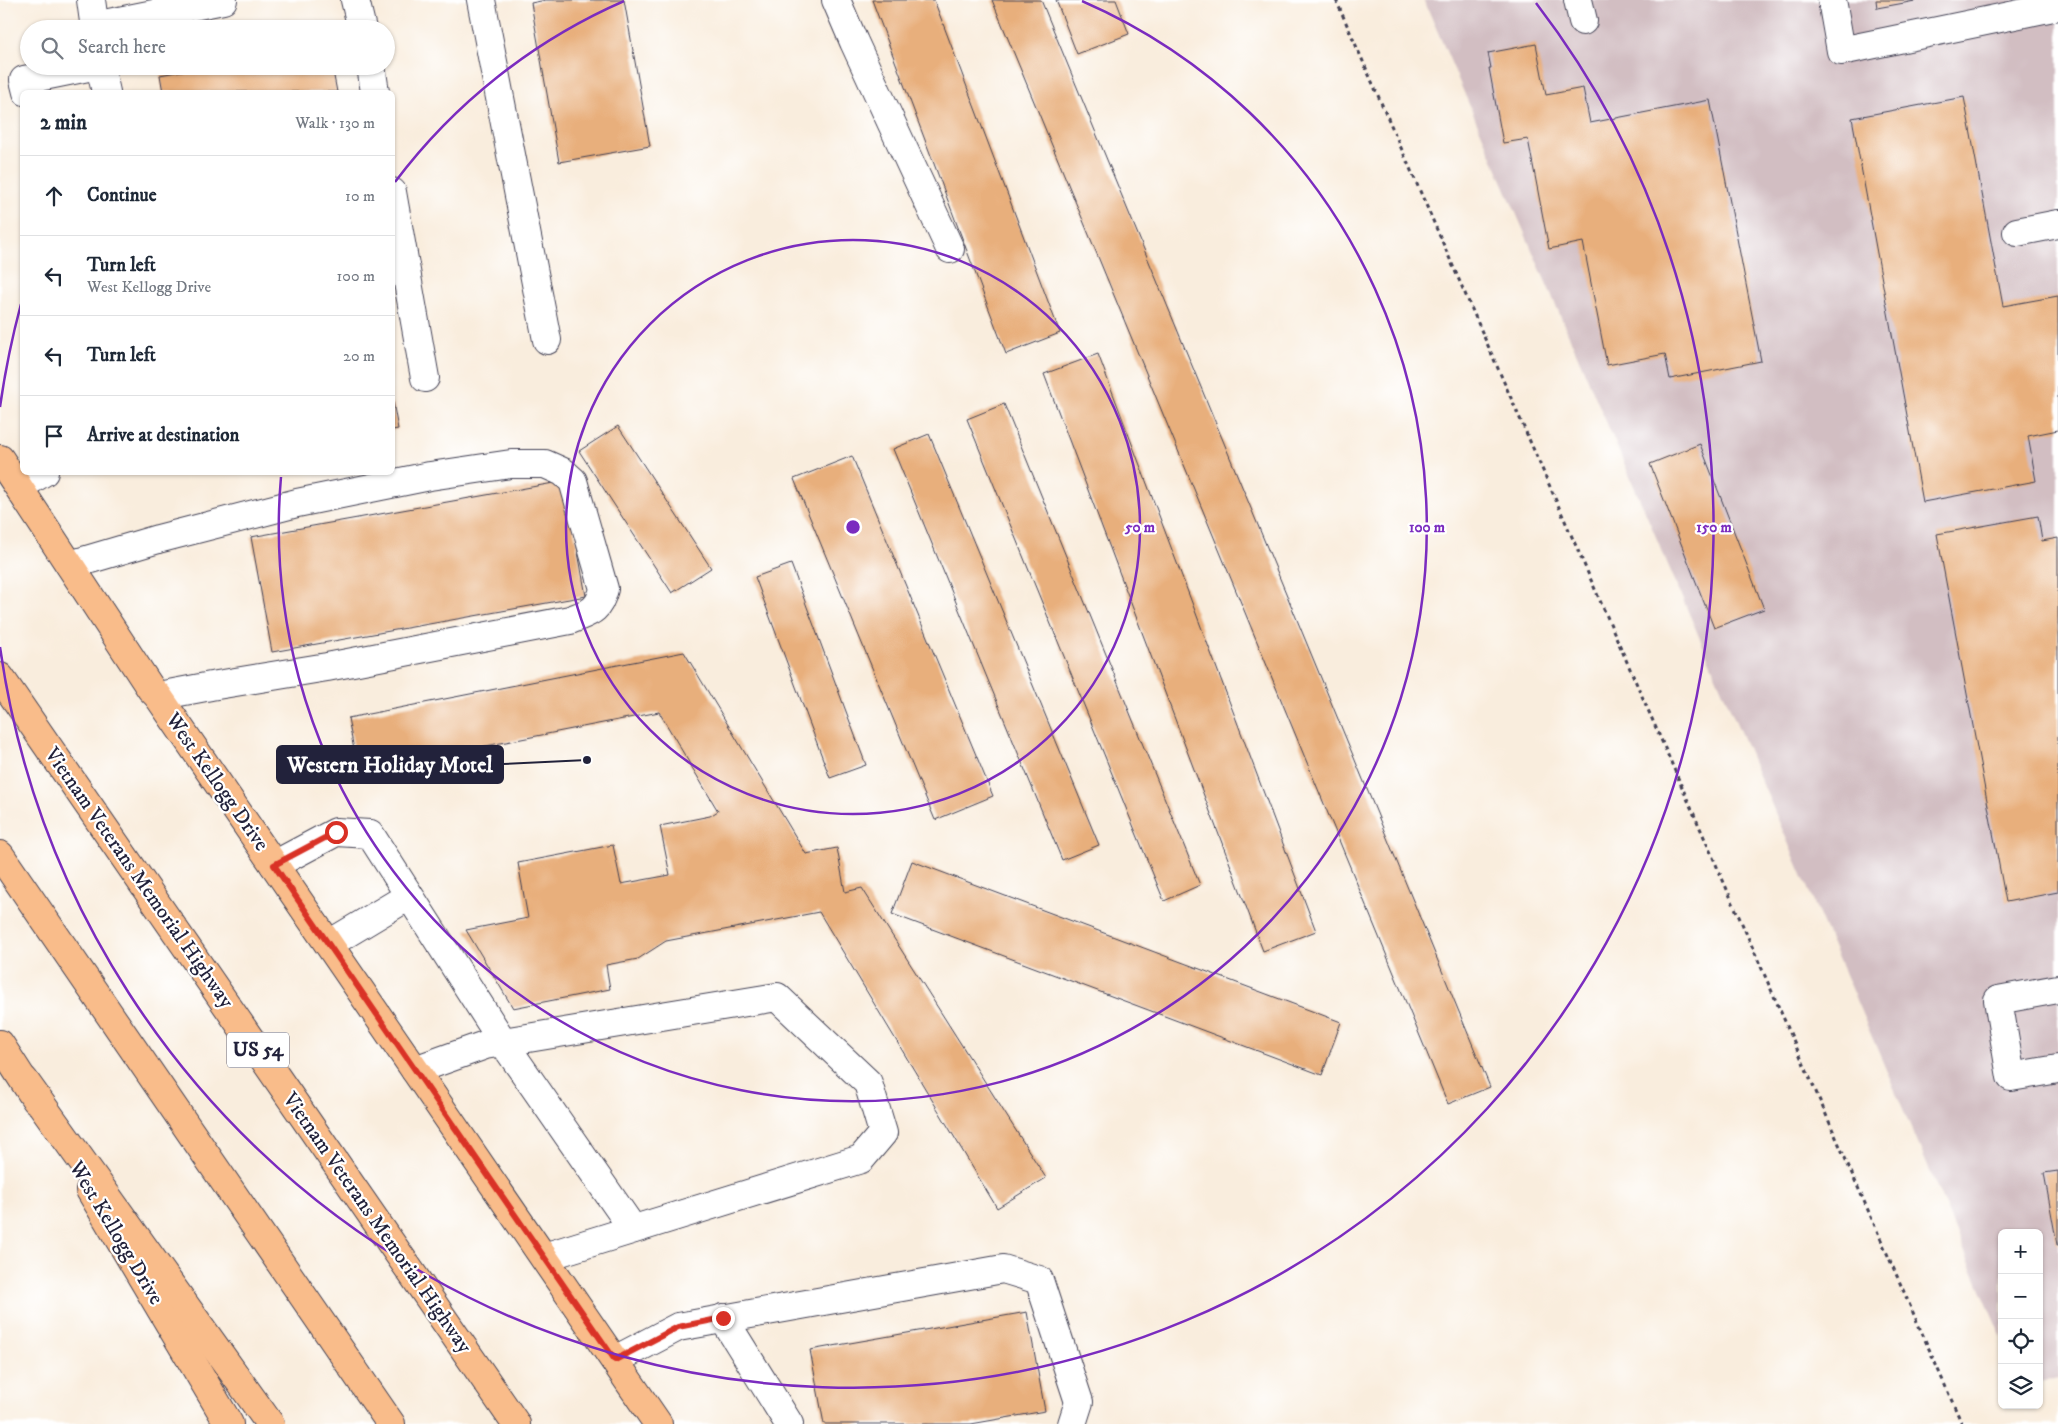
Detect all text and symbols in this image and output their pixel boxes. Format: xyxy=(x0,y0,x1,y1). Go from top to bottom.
search box xyxy=(20,20,395,75)
icon: search xyxy=(38,34,66,62)
text: Search here xyxy=(78,36,166,59)
text: 2 min xyxy=(40,110,87,136)
text: Walk · 130 m xyxy=(295,113,375,133)
icon: ahead xyxy=(40,182,68,210)
text: Continue xyxy=(87,184,157,207)
text: 10 m xyxy=(345,186,375,206)
text: Turn left xyxy=(87,254,156,277)
icon: left xyxy=(40,262,68,290)
text: 100 m xyxy=(337,266,375,286)
text: West Kellogg Drive xyxy=(87,277,211,297)
icon: left xyxy=(40,342,68,370)
text: Turn left xyxy=(87,344,156,367)
text: 20 m xyxy=(343,346,375,366)
icon: arrive xyxy=(40,422,68,450)
text: Arrive at destination xyxy=(87,424,239,447)
centre of rings xyxy=(844,518,862,536)
text: 50 m xyxy=(1124,518,1156,537)
text: 100 m xyxy=(1409,518,1446,537)
text: 150 m xyxy=(1696,518,1732,537)
street label: West Kellogg Drive xyxy=(159,707,275,856)
street label: Vietnam Veterans Memorial Highway xyxy=(38,742,240,1014)
callout: Western Holiday Motel xyxy=(277,746,503,783)
text: Western Holiday Motel xyxy=(286,752,493,779)
route start xyxy=(325,821,348,844)
road number: US 54 xyxy=(227,1032,289,1068)
street label: Vietnam Veterans Memorial Highway xyxy=(276,1087,478,1359)
street label: West Kellogg Drive xyxy=(62,1156,169,1310)
map controls xyxy=(1998,1229,2043,1409)
button: + xyxy=(1998,1229,2043,1274)
button: − xyxy=(1998,1274,2043,1319)
route end xyxy=(712,1307,735,1330)
button: locate xyxy=(1998,1319,2043,1364)
button: layers xyxy=(1998,1364,2043,1409)

